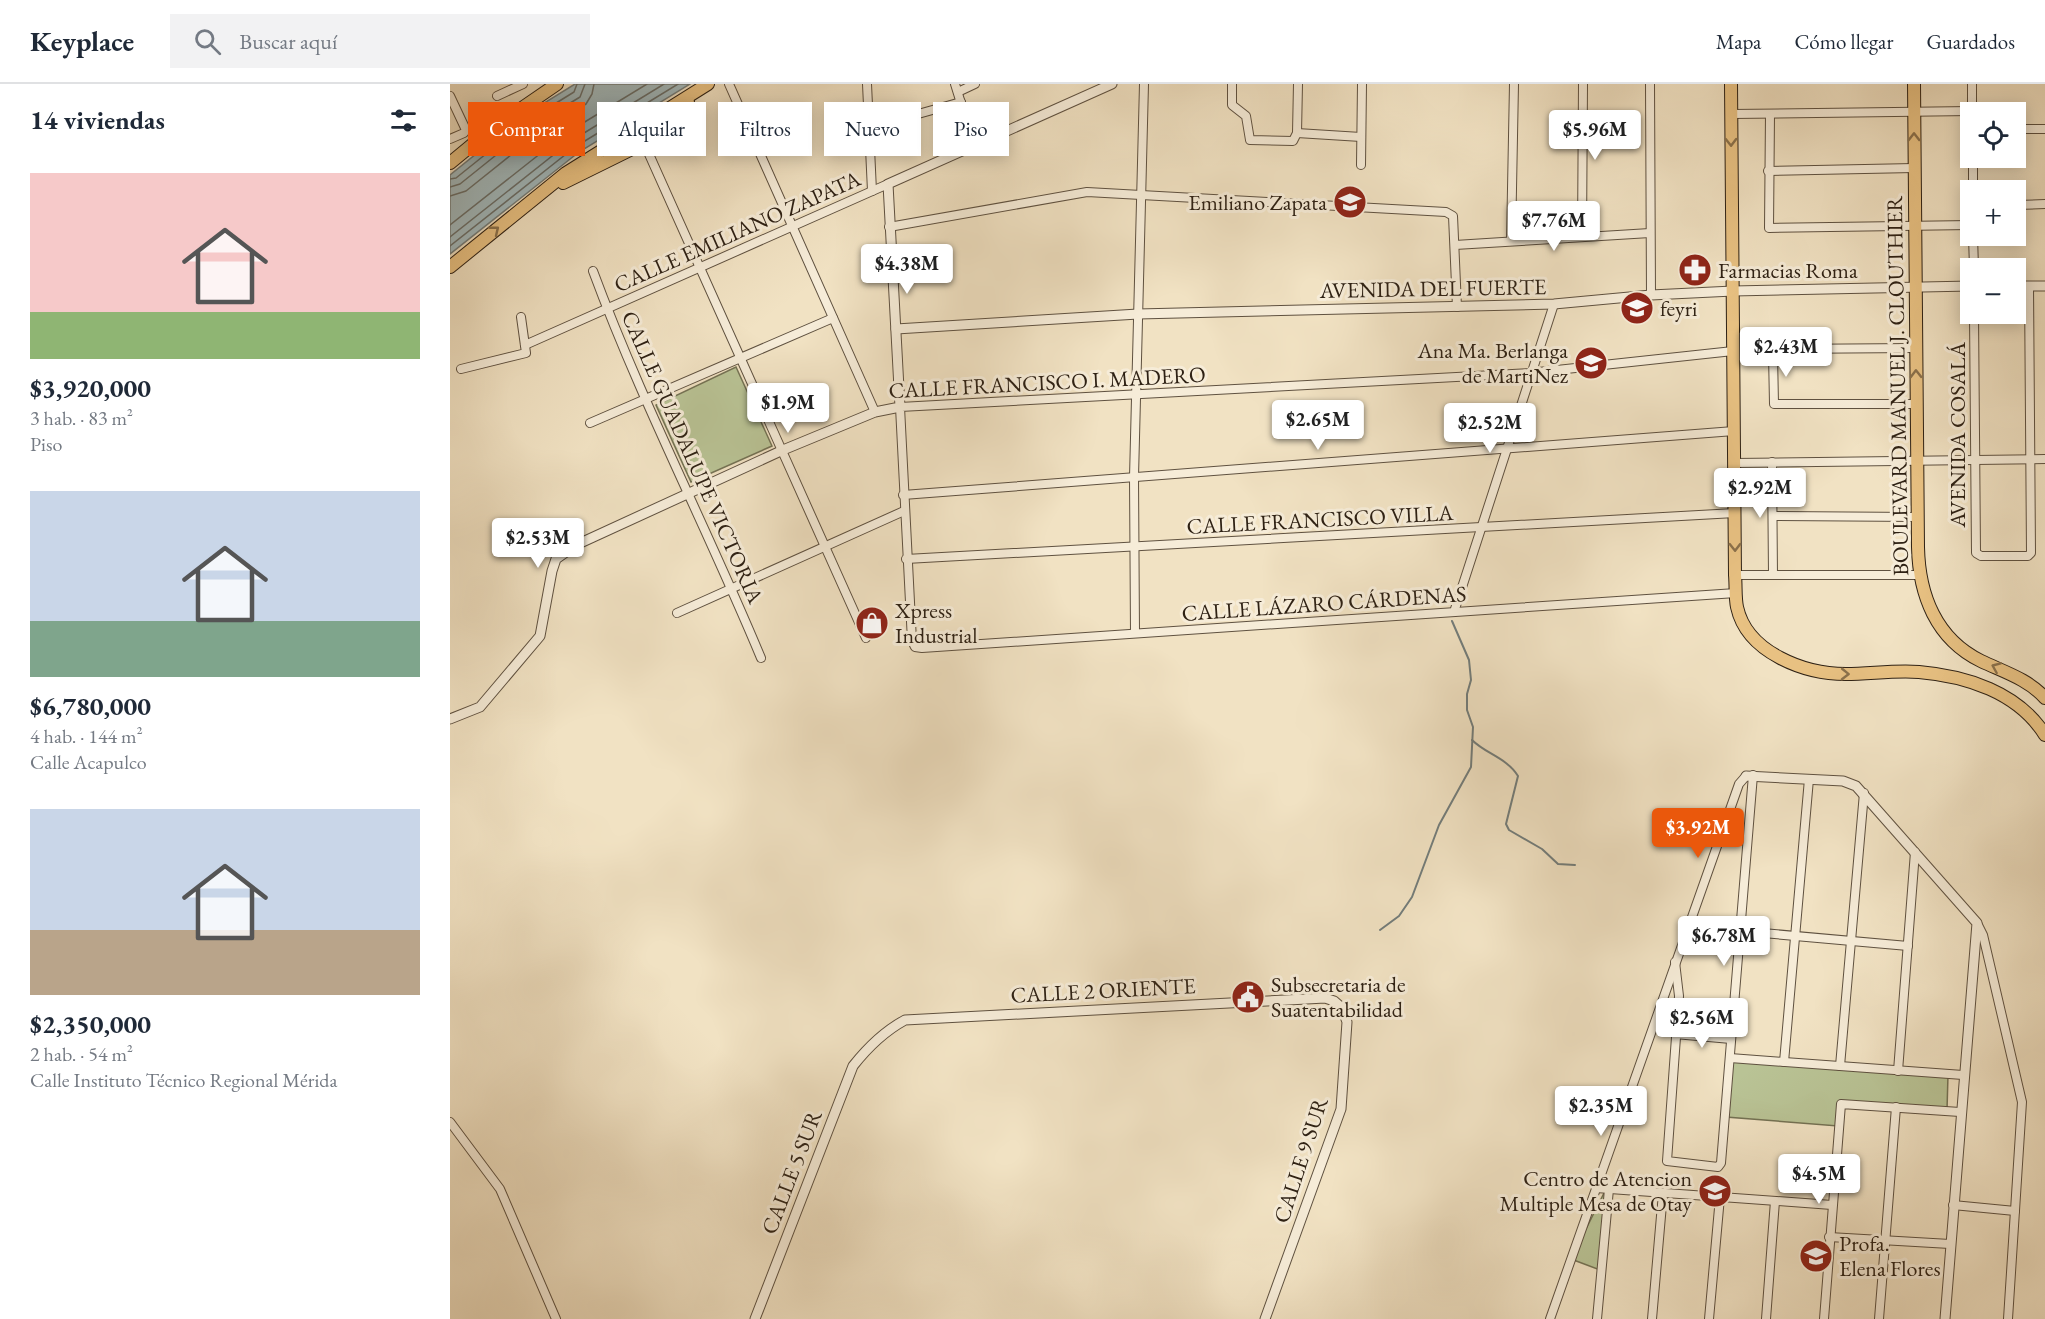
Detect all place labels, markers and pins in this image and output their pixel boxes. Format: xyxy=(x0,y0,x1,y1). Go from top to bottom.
pin: $5.96M xyxy=(1546,110,1644,161)
school or university icon: Emiliano Zapata xyxy=(1332,184,1368,220)
place label: Emiliano Zapata xyxy=(1188,188,1327,217)
pin: $7.76M xyxy=(1505,201,1603,252)
pin: $4.38M xyxy=(858,244,956,295)
pharmacy icon: Farmacias Roma xyxy=(1677,252,1713,288)
place label: Farmacias Roma xyxy=(1718,256,1858,285)
school or university icon: feyri xyxy=(1619,290,1655,326)
place label: feyri xyxy=(1660,294,1697,323)
pin: $2.43M xyxy=(1737,327,1835,378)
place label: Ana Ma. Berlanga de MartiNez xyxy=(1416,336,1569,390)
school or university icon: Ana Ma. Berlanga de MartiNez xyxy=(1573,345,1609,381)
pin: $1.9M xyxy=(746,383,830,434)
pin: $2.65M xyxy=(1269,400,1367,451)
pin: $2.52M xyxy=(1441,403,1539,454)
pin: $2.92M xyxy=(1711,468,1809,519)
pin: $2.53M xyxy=(489,518,587,569)
place label: Xpress Industrial xyxy=(894,596,978,650)
shop icon: Xpress Industrial xyxy=(854,605,890,641)
pin: $3.92M xyxy=(1649,808,1747,859)
pin: $6.78M xyxy=(1675,916,1773,967)
place label: Subsecretaria de Suatentabilidad xyxy=(1271,970,1406,1024)
public building icon: Subsecretaria de Suatentabilidad xyxy=(1230,979,1266,1015)
pin: $2.56M xyxy=(1653,998,1751,1049)
pin: $2.35M xyxy=(1552,1086,1650,1137)
pin: $4.5M xyxy=(1777,1154,1861,1205)
place label: Centro de Atencion Multiple Mesa de Otay xyxy=(1499,1164,1692,1218)
school or university icon: Centro de Atencion Multiple Mesa de Otay xyxy=(1697,1173,1733,1209)
place label: Profa. Elena Flores xyxy=(1839,1229,1941,1283)
school or university icon: Profa. Elena Flores xyxy=(1798,1238,1834,1274)

